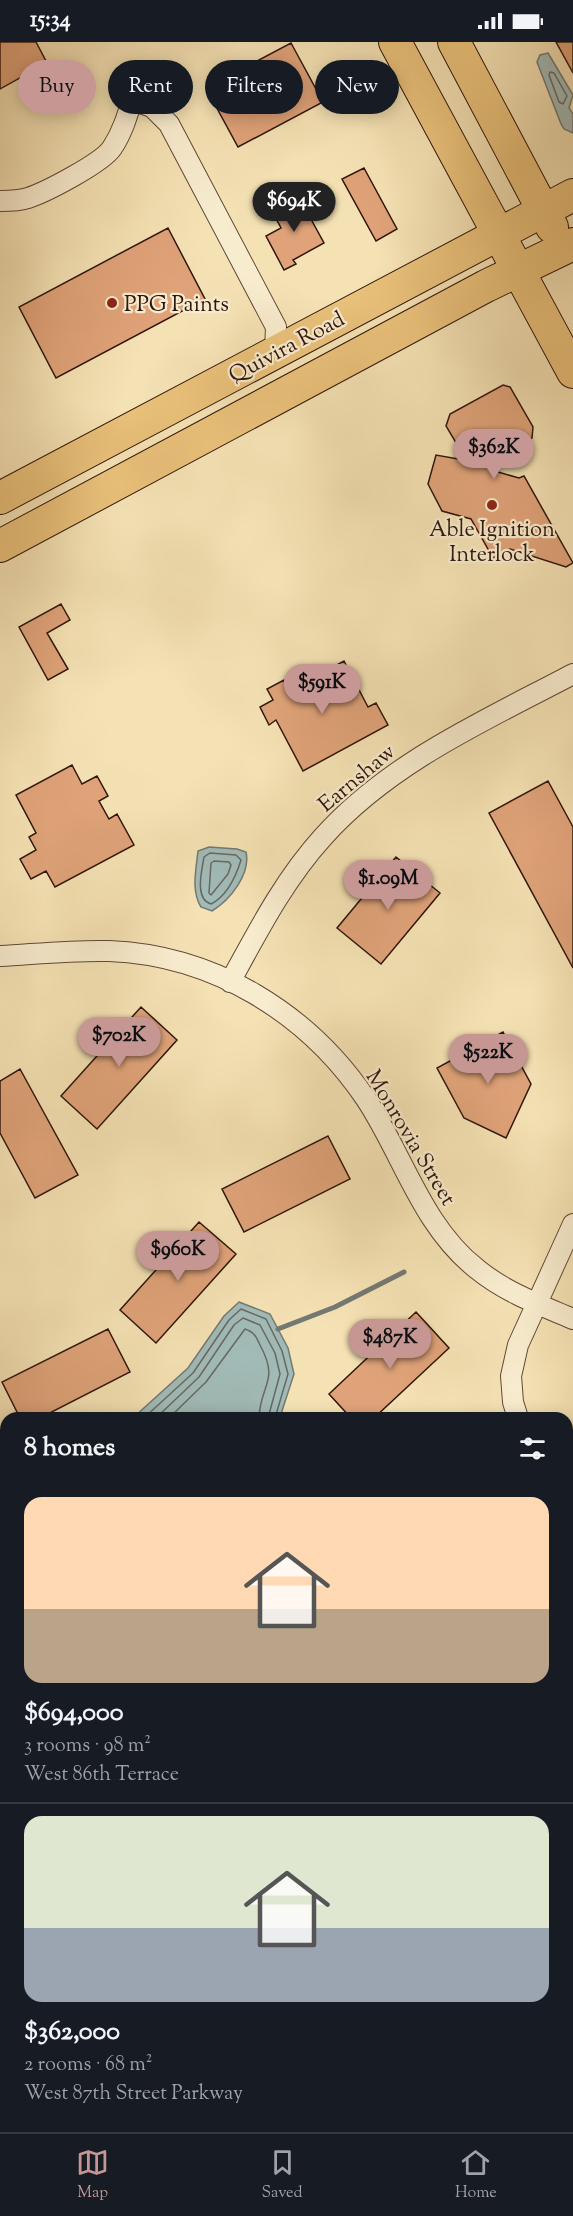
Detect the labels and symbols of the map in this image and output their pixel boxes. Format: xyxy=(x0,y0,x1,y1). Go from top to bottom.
pin: $694K xyxy=(252,182,336,233)
place label: PPG Paints xyxy=(124,290,229,322)
marker: PPG Paints xyxy=(105,296,119,310)
street label: Quivira Road xyxy=(224,305,351,393)
pin: $362K xyxy=(452,429,536,480)
marker: Able Ignition Interlock xyxy=(485,498,499,512)
place label: Able Ignition Interlock xyxy=(429,515,555,572)
pin: $591K xyxy=(280,664,364,715)
street label: Earnshaw xyxy=(312,737,404,821)
pin: $1.09M xyxy=(339,860,437,911)
pin: $702K xyxy=(77,1017,161,1068)
pin: $522K xyxy=(446,1034,530,1085)
street label: Monrovia Street xyxy=(356,1064,463,1213)
pin: $960K xyxy=(136,1231,220,1282)
pin: $487K xyxy=(348,1319,432,1370)

